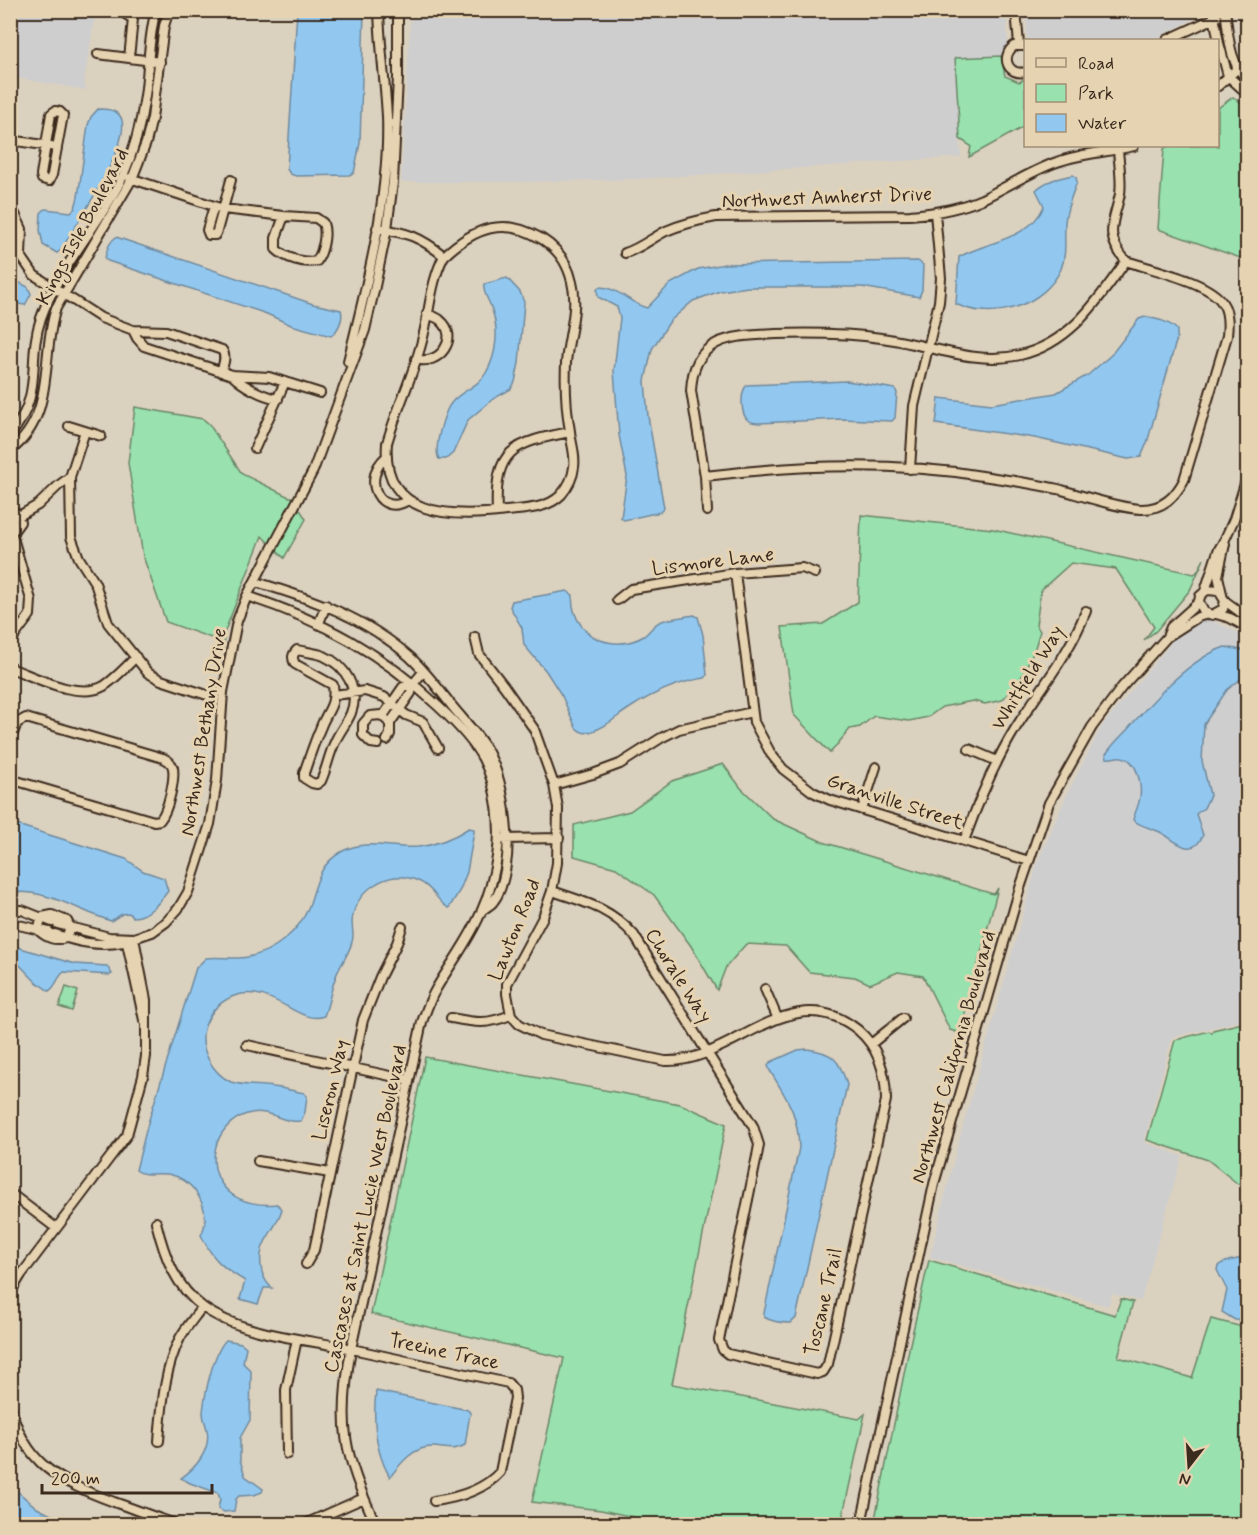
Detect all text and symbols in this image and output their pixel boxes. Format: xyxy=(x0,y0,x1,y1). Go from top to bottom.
legend xyxy=(1024,39,1219,147)
text: Road xyxy=(1078,52,1114,76)
text: Park xyxy=(1078,82,1114,106)
text: Water xyxy=(1078,112,1127,136)
street label: Kings Isle Boulevard xyxy=(30,144,137,311)
street label: Northwest Amherst Drive xyxy=(721,181,933,215)
street label: Lismore Lane xyxy=(650,541,776,583)
street label: Whitfield Way xyxy=(985,620,1071,736)
street label: Northwest Bethany Drive xyxy=(174,626,234,838)
street label: Granville Street xyxy=(823,767,967,837)
street label: Lawton Road xyxy=(482,875,548,985)
street label: Chorale Way xyxy=(638,923,718,1029)
street label: Northwest California Boulevard xyxy=(905,928,1005,1187)
street label: Liseron Way xyxy=(306,1037,356,1143)
street label: Cascases at Saint Lucie West Boulevard xyxy=(318,1043,414,1375)
street label: Toscane Trail xyxy=(799,1246,849,1358)
street label: Treeine Trace xyxy=(386,1327,502,1377)
north arrow xyxy=(1159,1436,1219,1496)
scale bar xyxy=(42,1457,212,1495)
text: 200 m xyxy=(51,1467,100,1491)
text: N xyxy=(1177,1467,1193,1491)

